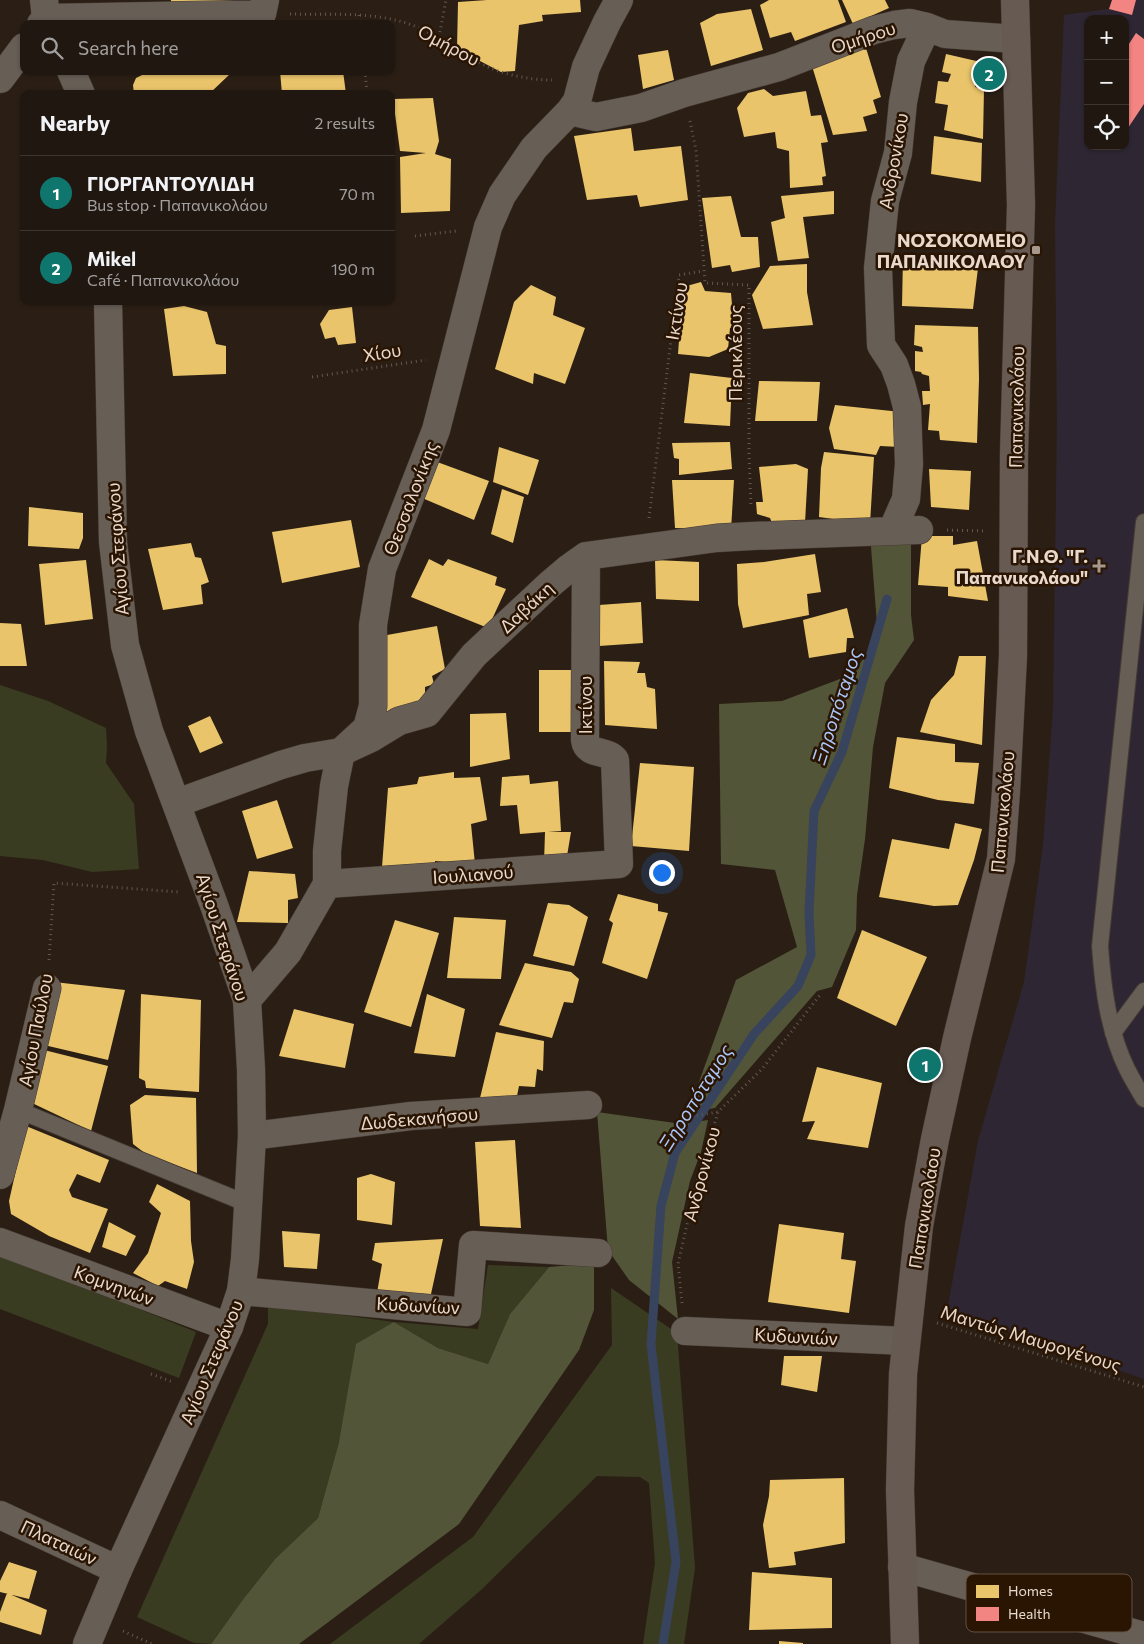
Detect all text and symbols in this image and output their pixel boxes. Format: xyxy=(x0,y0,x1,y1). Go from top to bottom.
map controls xyxy=(1084,15,1129,150)
button: + xyxy=(1084,15,1129,60)
street label: Ομήρου xyxy=(828,16,898,58)
search box xyxy=(20,20,395,75)
street label: Ομήρου xyxy=(414,20,484,70)
icon: search xyxy=(38,34,66,62)
text: Search here xyxy=(78,36,178,59)
pin: 2 xyxy=(973,55,1005,93)
button: − xyxy=(1084,60,1129,105)
button: locate xyxy=(1084,105,1129,150)
text: Nearby xyxy=(40,110,110,135)
street label: Ανδρονίκου xyxy=(874,111,912,211)
text: 2 results xyxy=(314,113,375,132)
text: ΓΙΟΡΓΑΝΤΟΥΛΙΔΗ xyxy=(87,172,254,195)
text: 1 xyxy=(52,184,60,203)
text: 70 m xyxy=(339,184,375,203)
text: Bus stop · Παπανικολάου xyxy=(87,195,268,214)
place label: ΝΟΣΟΚΟΜΕΙΟ ΠΑΠΑΝΙΚΟΛΑΟΥ xyxy=(877,229,1026,272)
marker: ΝΟΣΟΚΟΜΕΙΟ ΠΑΠΑΝΙΚΟΛΑΟΥ xyxy=(1030,244,1042,256)
text: Mikel xyxy=(87,247,136,270)
text: 2 xyxy=(51,259,61,278)
text: 190 m xyxy=(331,259,375,278)
text: Café · Παπανικολάου xyxy=(87,270,239,289)
street label: Ικτίνου xyxy=(661,280,691,342)
street label: Περικλέους xyxy=(724,305,746,401)
street label: Χίου xyxy=(361,338,403,366)
street label: Παπανικολάου xyxy=(1004,346,1028,468)
street label: Θεσσαλονίκης xyxy=(378,438,442,558)
street label: Αγίου Στεφάνου xyxy=(101,482,133,616)
place label: Γ.Ν.Θ. "Γ. Παπανικολάου" xyxy=(956,545,1088,588)
marker: Γ.Ν.Θ. "Γ. Παπανικολάου" xyxy=(1092,559,1106,573)
street label: Δαβάκη xyxy=(495,577,557,637)
water label: Ξηροπόταμος xyxy=(806,644,866,768)
street label: Ικτίνου xyxy=(574,676,596,734)
street label: Παπανικολάου xyxy=(986,750,1018,874)
street label: Ιουλιανού xyxy=(432,860,514,888)
your location xyxy=(649,860,675,886)
street label: Αγίου Στεφάνου xyxy=(192,870,254,1004)
street label: Αγίου Παύλου xyxy=(13,971,57,1089)
water label: Ξηροπόταμος xyxy=(653,1039,737,1155)
pin: 1 xyxy=(909,1046,941,1084)
street label: Δωδεκανήσου xyxy=(359,1102,479,1134)
street label: Ανδρονίκου xyxy=(678,1124,724,1224)
street label: Παπανικολάου xyxy=(904,1146,944,1270)
street label: Κομνηνών xyxy=(71,1260,157,1310)
street label: Κυδωνίων xyxy=(376,1292,460,1318)
street label: Αγίου Στεφάνου xyxy=(175,1296,247,1428)
street label: Μαντώς Μαυρογένους xyxy=(938,1300,1124,1376)
street label: Κυδωνιών xyxy=(754,1323,838,1349)
street label: Πλαταιών xyxy=(17,1515,101,1569)
legend xyxy=(966,1574,1132,1632)
text: Homes xyxy=(1008,1582,1053,1599)
text: Health xyxy=(1008,1605,1051,1622)

